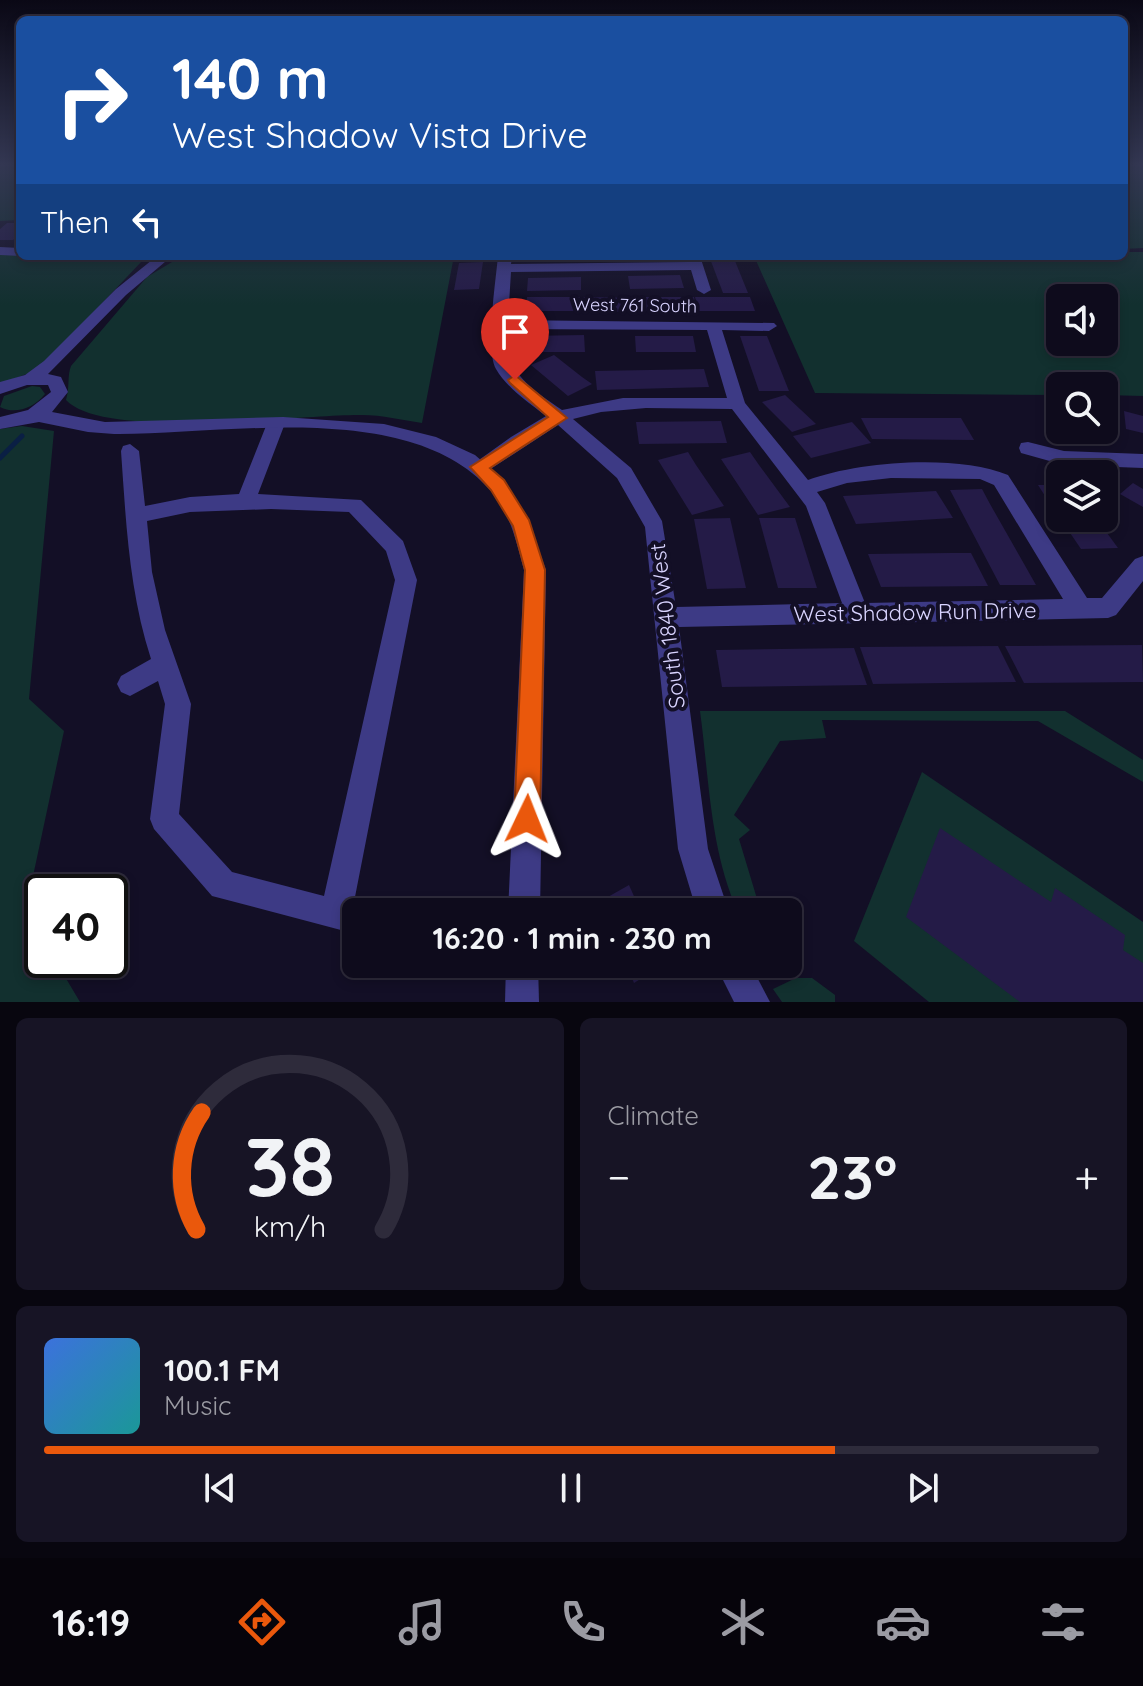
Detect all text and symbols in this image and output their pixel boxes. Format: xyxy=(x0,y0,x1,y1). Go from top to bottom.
text: 140 m xyxy=(172,43,328,113)
icon: right xyxy=(40,48,144,152)
text: West Shadow Vista Drive xyxy=(172,112,587,157)
icon: left xyxy=(125,200,169,244)
text: Then xyxy=(40,203,109,241)
map controls xyxy=(1046,284,1118,532)
button: sound xyxy=(1046,284,1118,356)
street label: West 761 South xyxy=(573,292,697,318)
pin xyxy=(481,298,549,380)
icon: arrive xyxy=(493,310,537,354)
button: search xyxy=(1046,372,1118,444)
button: layers xyxy=(1046,460,1118,532)
street label: South 1840 West xyxy=(643,542,691,710)
street label: West Shadow Run Drive xyxy=(793,596,1037,628)
position arrow xyxy=(485,777,569,861)
speed limit sign: 40 xyxy=(24,874,128,978)
text: 16:20 · 1 min · 230 m xyxy=(432,919,712,957)
text: Climate xyxy=(608,1099,699,1132)
text: 38 xyxy=(245,1113,335,1217)
text: 23° xyxy=(807,1139,897,1214)
text: − xyxy=(608,1149,630,1204)
text: + xyxy=(1074,1149,1099,1204)
text: km/h xyxy=(253,1208,326,1244)
text: 100.1 FM xyxy=(164,1351,280,1389)
text: Music xyxy=(164,1389,232,1422)
icon: previous xyxy=(198,1466,242,1510)
icon: pause xyxy=(549,1466,593,1510)
icon: next xyxy=(901,1466,945,1510)
icon: directions xyxy=(234,1594,290,1650)
icon: music xyxy=(394,1594,450,1650)
icon: phone xyxy=(555,1594,611,1650)
icon: climate xyxy=(715,1594,771,1650)
icon: car xyxy=(875,1594,931,1650)
icon: filters xyxy=(1035,1594,1091,1650)
text: 16:19 xyxy=(52,1600,130,1645)

